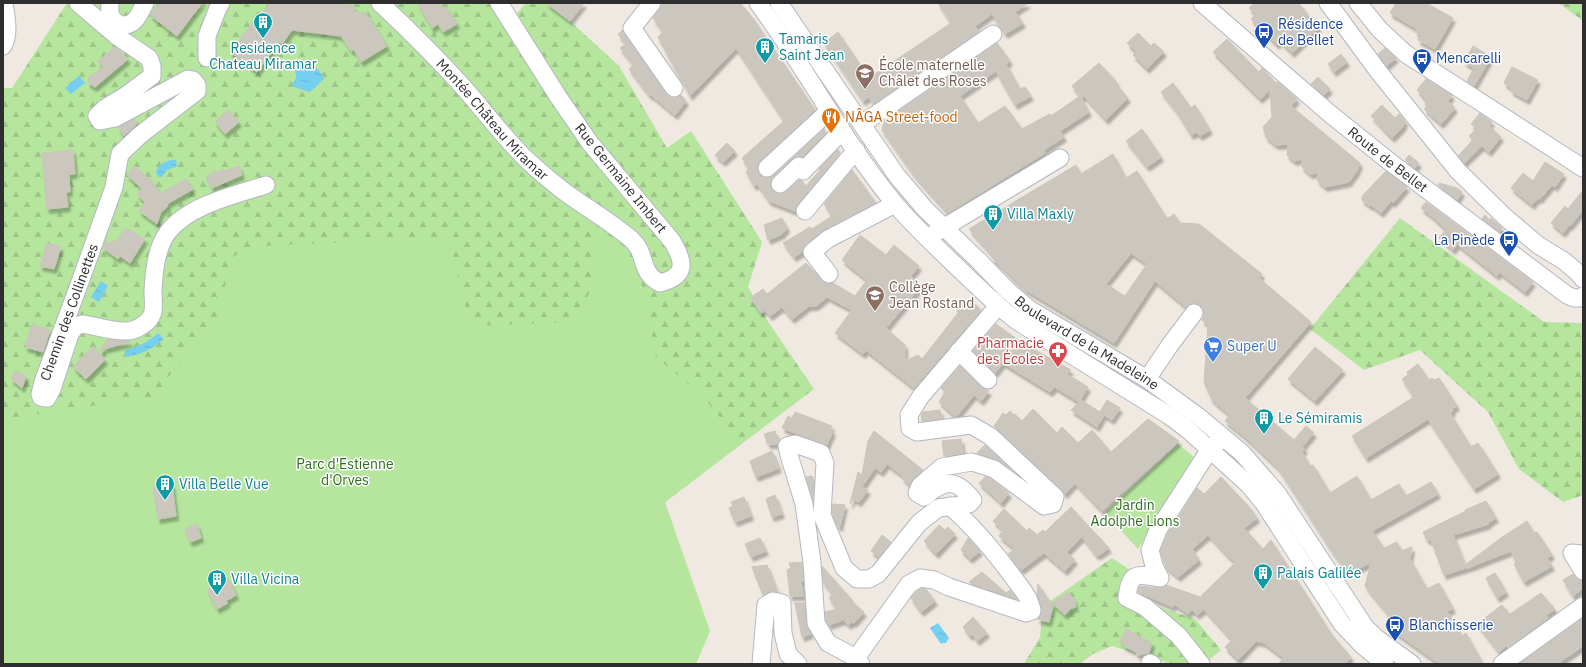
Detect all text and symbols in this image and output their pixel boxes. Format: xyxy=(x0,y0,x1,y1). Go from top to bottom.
building icon: Residence Chateau Miramar xyxy=(252,11,274,39)
place label: Résidence de Bellet xyxy=(1278,15,1343,49)
bus stop icon: Résidence de Bellet xyxy=(1253,21,1275,49)
place label: Tamaris Saint Jean xyxy=(779,30,845,64)
building icon: Tamaris Saint Jean xyxy=(754,36,776,64)
place label: Residence Chateau Miramar xyxy=(209,39,317,73)
bus stop icon: Mencarelli xyxy=(1411,47,1433,75)
place label: Mencarelli xyxy=(1436,49,1501,67)
street label: Montée Château Miramar xyxy=(432,55,552,184)
place label: École maternelle Châlet des Roses xyxy=(879,55,987,90)
school or university icon: École maternelle Châlet des Roses xyxy=(854,62,876,90)
restaurant icon: NÂGA Street-food xyxy=(820,106,842,134)
place label: NÂGA Street-food xyxy=(845,108,958,126)
street label: Rue Germaine Imbert xyxy=(571,119,671,237)
street label: Route de Bellet xyxy=(1344,123,1431,196)
building icon: Villa Maxly xyxy=(982,203,1004,231)
place label: Villa Maxly xyxy=(1007,205,1074,223)
bus stop icon: La Pinède xyxy=(1498,229,1520,257)
place label: La Pinède xyxy=(1434,231,1495,249)
street label: Chemin des Collinettes xyxy=(36,241,102,383)
place label: Collège Jean Rostand xyxy=(889,278,974,312)
school or university icon: Collège Jean Rostand xyxy=(864,284,886,312)
street label: Boulevard de la Madeleine xyxy=(1011,292,1163,394)
place label: Pharmacie des Écoles xyxy=(977,334,1044,368)
supermarket icon: Super U xyxy=(1202,335,1224,363)
place label: Super U xyxy=(1227,337,1277,355)
pharmacy icon: Pharmacie des Écoles xyxy=(1047,340,1069,368)
building icon: Le Sémiramis xyxy=(1253,407,1275,435)
place label: Le Sémiramis xyxy=(1278,409,1363,427)
park label: Parc d'Estienne d'Orves xyxy=(296,455,394,489)
building icon: Villa Belle Vue xyxy=(154,473,176,501)
place label: Villa Belle Vue xyxy=(179,475,269,493)
park label: Jardin Adolphe Lions xyxy=(1091,496,1180,530)
building icon: Palais Galilée xyxy=(1252,562,1274,590)
place label: Palais Galilée xyxy=(1277,564,1362,582)
building icon: Villa Vicina xyxy=(206,568,228,596)
place label: Villa Vicina xyxy=(231,570,300,588)
bus stop icon: Blanchisserie xyxy=(1384,614,1406,642)
place label: Blanchisserie xyxy=(1409,616,1494,634)

